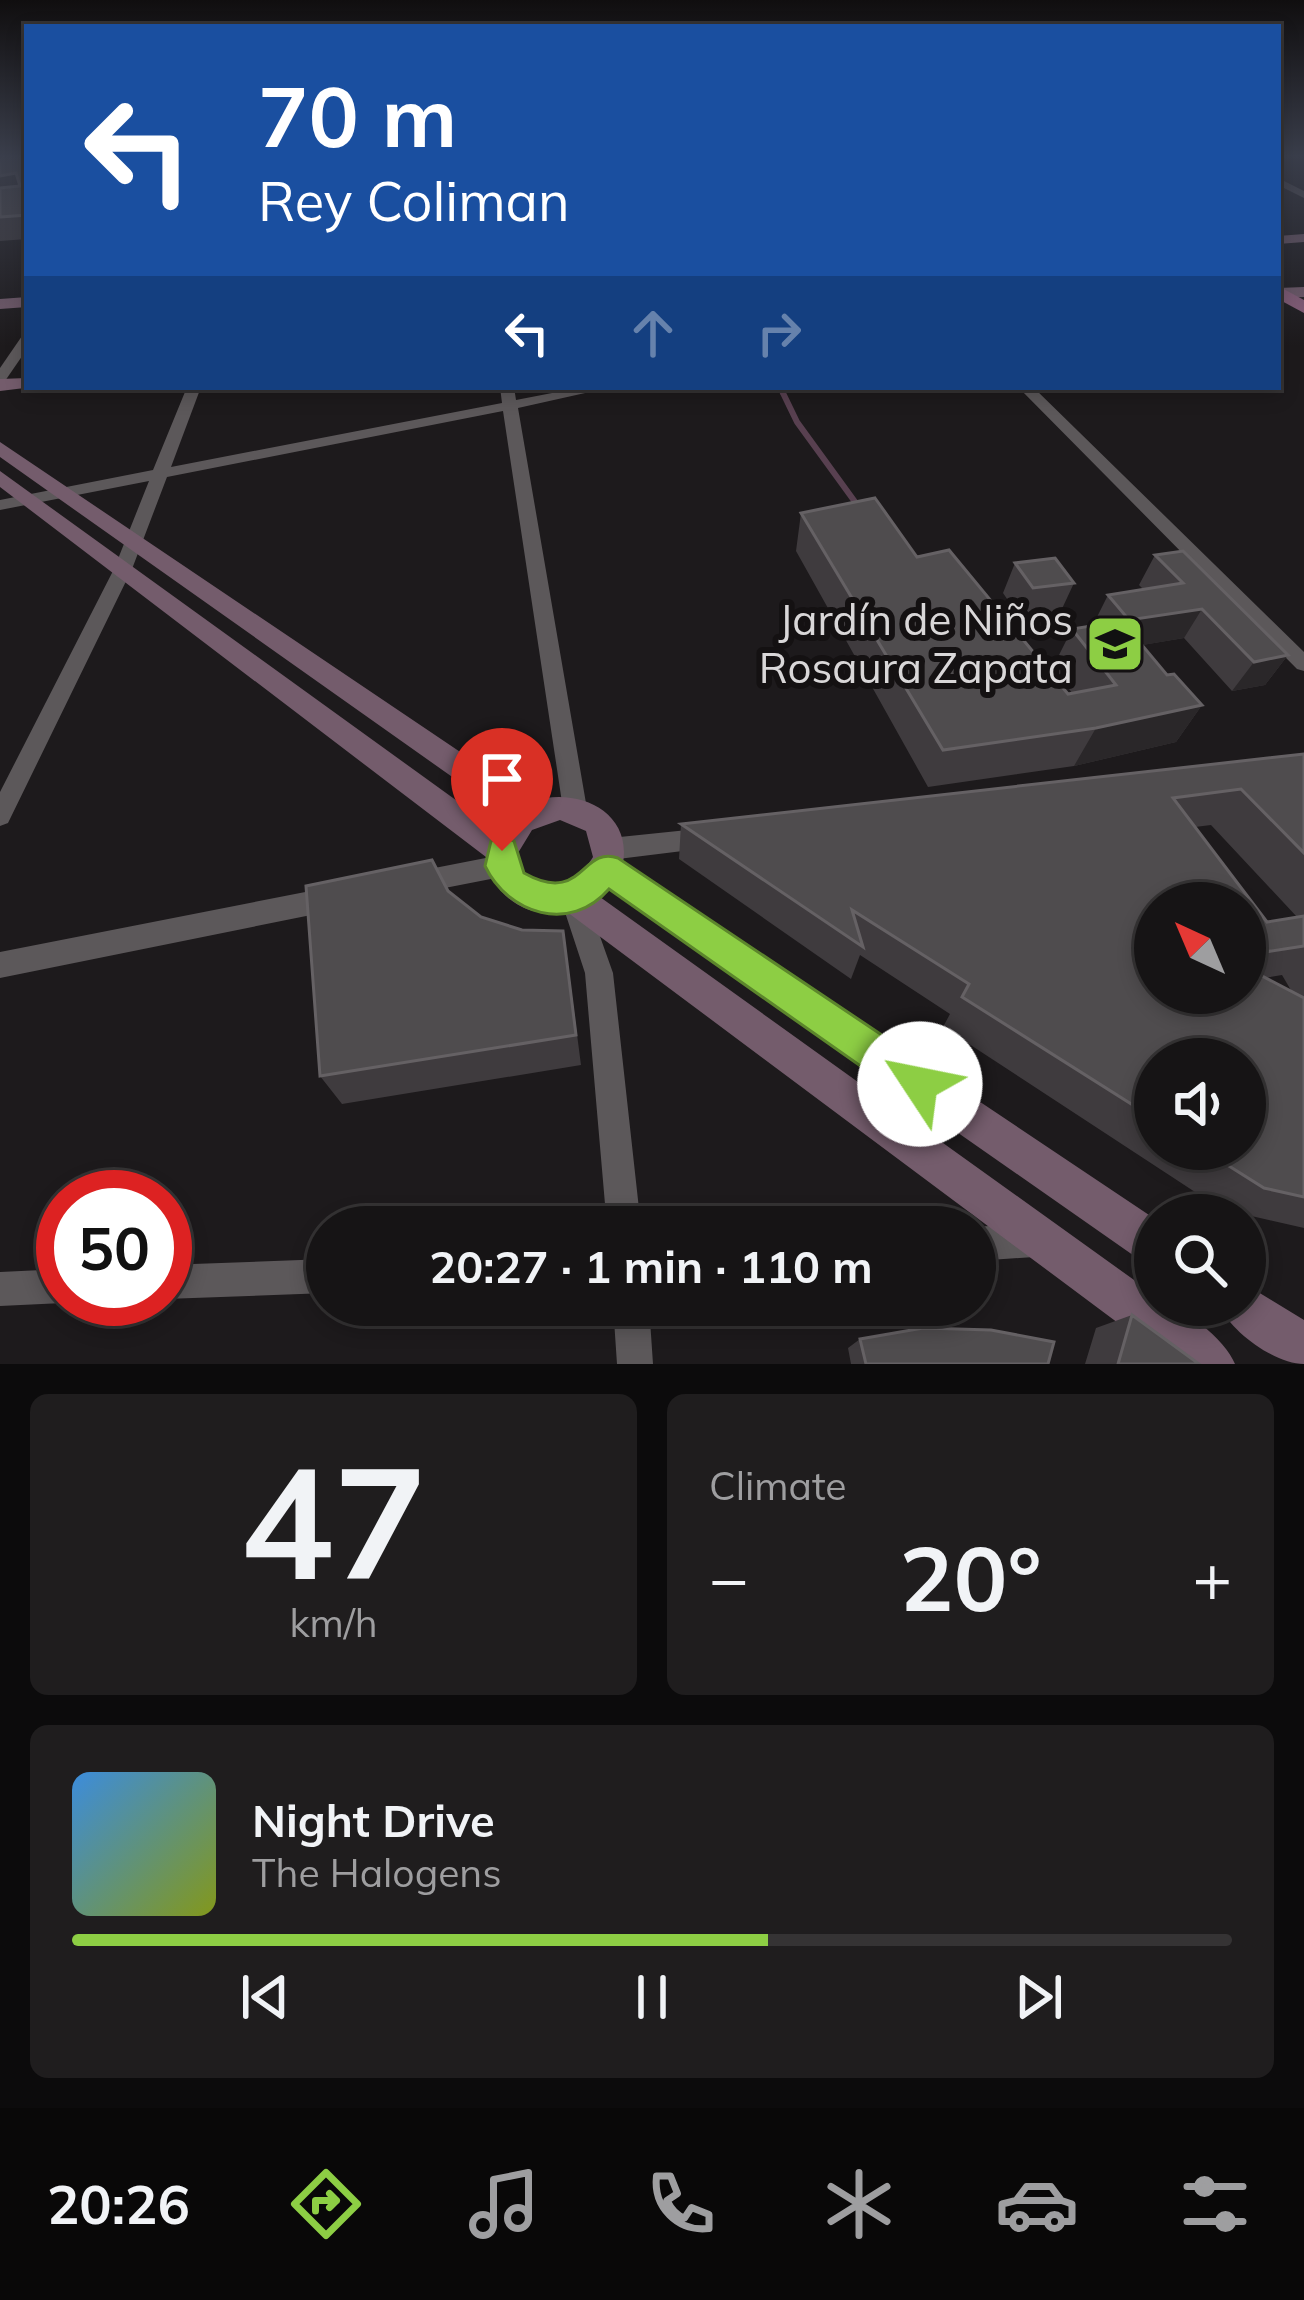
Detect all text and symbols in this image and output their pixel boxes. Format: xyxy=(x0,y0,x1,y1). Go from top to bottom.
text: 70 m xyxy=(258,63,457,168)
icon: left xyxy=(60,72,216,228)
text: Rey Coliman xyxy=(258,167,570,235)
icon: left xyxy=(494,300,560,366)
icon: ahead xyxy=(620,300,686,366)
icon: right xyxy=(746,300,812,366)
place label: Jardín de Niños Rosaura Zapata xyxy=(759,593,1073,694)
school or university icon: Jardín de Niños Rosaura Zapata xyxy=(1084,613,1146,675)
pin xyxy=(451,728,553,851)
icon: arrive xyxy=(469,746,535,812)
north arrow xyxy=(1134,882,1266,1014)
map controls xyxy=(1134,882,1266,1326)
position arrow xyxy=(857,1021,983,1147)
button: sound xyxy=(1134,1038,1266,1170)
speed limit sign: 50 xyxy=(36,1170,192,1326)
button: search xyxy=(1134,1194,1266,1326)
text: 20:27 · 1 min · 110 m xyxy=(429,1238,873,1294)
text: 47 xyxy=(240,1422,427,1618)
text: Climate xyxy=(709,1461,847,1510)
text: 20° xyxy=(899,1521,1042,1634)
text: − xyxy=(709,1536,749,1619)
text: + xyxy=(1192,1536,1232,1619)
text: km/h xyxy=(289,1598,378,1647)
text: Night Drive xyxy=(252,1792,495,1848)
text: The Halogens xyxy=(252,1848,502,1897)
icon: previous xyxy=(232,1964,298,2030)
icon: pause xyxy=(619,1964,685,2030)
icon: next xyxy=(1006,1964,1072,2030)
icon: directions xyxy=(284,2162,368,2246)
icon: music xyxy=(462,2162,546,2246)
icon: phone xyxy=(639,2162,723,2246)
icon: climate xyxy=(817,2162,901,2246)
icon: car xyxy=(995,2162,1079,2246)
icon: filters xyxy=(1173,2162,1257,2246)
text: 20:26 xyxy=(47,2170,190,2238)

